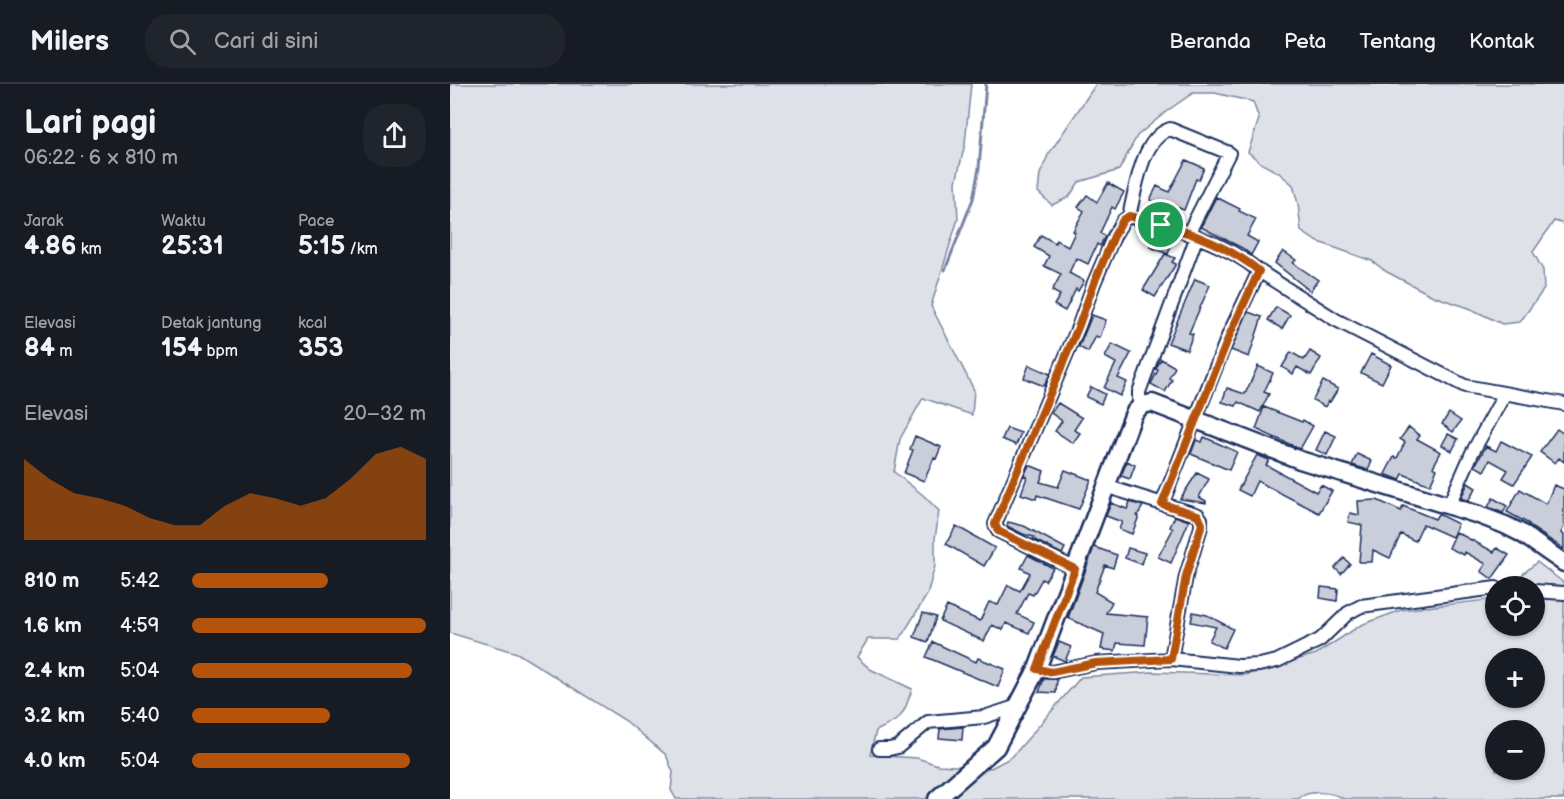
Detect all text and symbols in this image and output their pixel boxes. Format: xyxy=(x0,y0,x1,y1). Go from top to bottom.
search box xyxy=(145,14,565,68)
text: Milers xyxy=(30,25,109,58)
icon: search xyxy=(166,25,199,58)
text: Cari di sini xyxy=(214,28,319,55)
text: Beranda xyxy=(1169,29,1251,54)
text: Peta xyxy=(1284,29,1327,54)
text: Tentang xyxy=(1360,29,1436,54)
text: Kontak xyxy=(1469,29,1534,54)
text: Lari pagi xyxy=(24,103,156,143)
button: share xyxy=(363,104,426,167)
text: 06:22 · 6 × 810 m xyxy=(24,146,178,170)
pin xyxy=(1135,199,1186,250)
icon: arrive xyxy=(1144,208,1177,241)
text: Jarak xyxy=(24,212,63,231)
text: Waktu xyxy=(161,212,206,231)
text: Pace xyxy=(298,212,334,231)
text: 4.86 xyxy=(24,231,76,262)
text: 25:31 xyxy=(161,231,224,262)
text: 5:15 xyxy=(298,231,345,262)
text: km xyxy=(76,240,102,259)
text: /km xyxy=(345,240,378,259)
text: Elevasi xyxy=(24,314,76,333)
text: Detak jantung xyxy=(161,314,261,333)
text: kcal xyxy=(298,314,327,333)
text: 84 xyxy=(24,333,55,364)
text: 154 xyxy=(161,333,202,364)
text: 353 xyxy=(298,333,343,364)
text: m xyxy=(55,342,73,361)
text: bpm xyxy=(202,342,238,361)
text: Elevasi xyxy=(24,402,89,426)
text: 20–32 m xyxy=(343,402,426,426)
text: 810 m xyxy=(24,569,79,593)
text: 5:42 xyxy=(120,569,160,593)
map controls xyxy=(1485,576,1545,780)
button: locate xyxy=(1485,576,1545,636)
text: 1.6 km xyxy=(24,614,82,638)
text: 4:59 xyxy=(120,614,159,638)
button: + xyxy=(1485,648,1545,708)
text: 2.4 km xyxy=(24,659,85,683)
text: 5:04 xyxy=(120,659,159,683)
text: 3.2 km xyxy=(24,704,85,728)
text: 5:40 xyxy=(120,704,159,728)
button: − xyxy=(1485,720,1545,780)
text: 4.0 km xyxy=(24,749,86,773)
text: 5:04 xyxy=(120,749,159,773)

